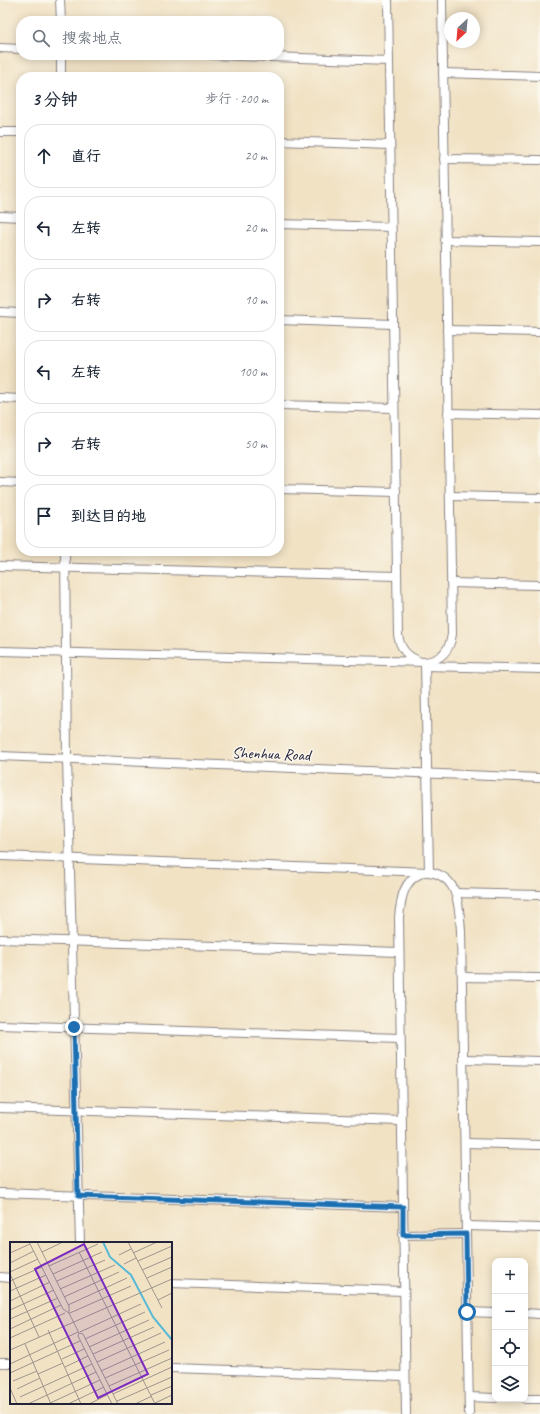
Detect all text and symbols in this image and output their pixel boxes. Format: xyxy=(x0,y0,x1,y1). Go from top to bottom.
north arrow xyxy=(444,12,480,48)
search box xyxy=(16,16,284,60)
icon: search xyxy=(30,27,52,49)
text: 搜索地点 xyxy=(62,29,122,48)
text: 3 分钟 xyxy=(32,89,78,110)
text: 步行 · 200 m xyxy=(205,91,268,107)
icon: ahead xyxy=(33,145,55,167)
text: 直行 xyxy=(71,147,101,166)
text: 20 m xyxy=(245,148,267,164)
icon: left xyxy=(33,217,55,239)
text: 左转 xyxy=(71,219,101,238)
text: 20 m xyxy=(245,220,267,236)
icon: right xyxy=(33,289,55,311)
text: 右转 xyxy=(71,291,101,310)
text: 10 m xyxy=(245,292,267,308)
icon: left xyxy=(33,361,55,383)
text: 左转 xyxy=(71,363,101,382)
text: 100 m xyxy=(239,364,267,380)
icon: right xyxy=(33,433,55,455)
text: 右转 xyxy=(71,435,101,454)
text: 50 m xyxy=(245,436,267,452)
icon: arrive xyxy=(33,505,55,527)
text: 到达目的地 xyxy=(71,507,146,526)
street label: Shenhua Road xyxy=(231,743,313,765)
route end xyxy=(65,1018,83,1036)
inset map xyxy=(10,1242,172,1404)
map controls xyxy=(492,1258,528,1402)
button: + xyxy=(492,1258,528,1294)
button: − xyxy=(492,1294,528,1330)
route start xyxy=(458,1303,476,1321)
button: locate xyxy=(492,1330,528,1366)
button: layers xyxy=(492,1366,528,1402)

